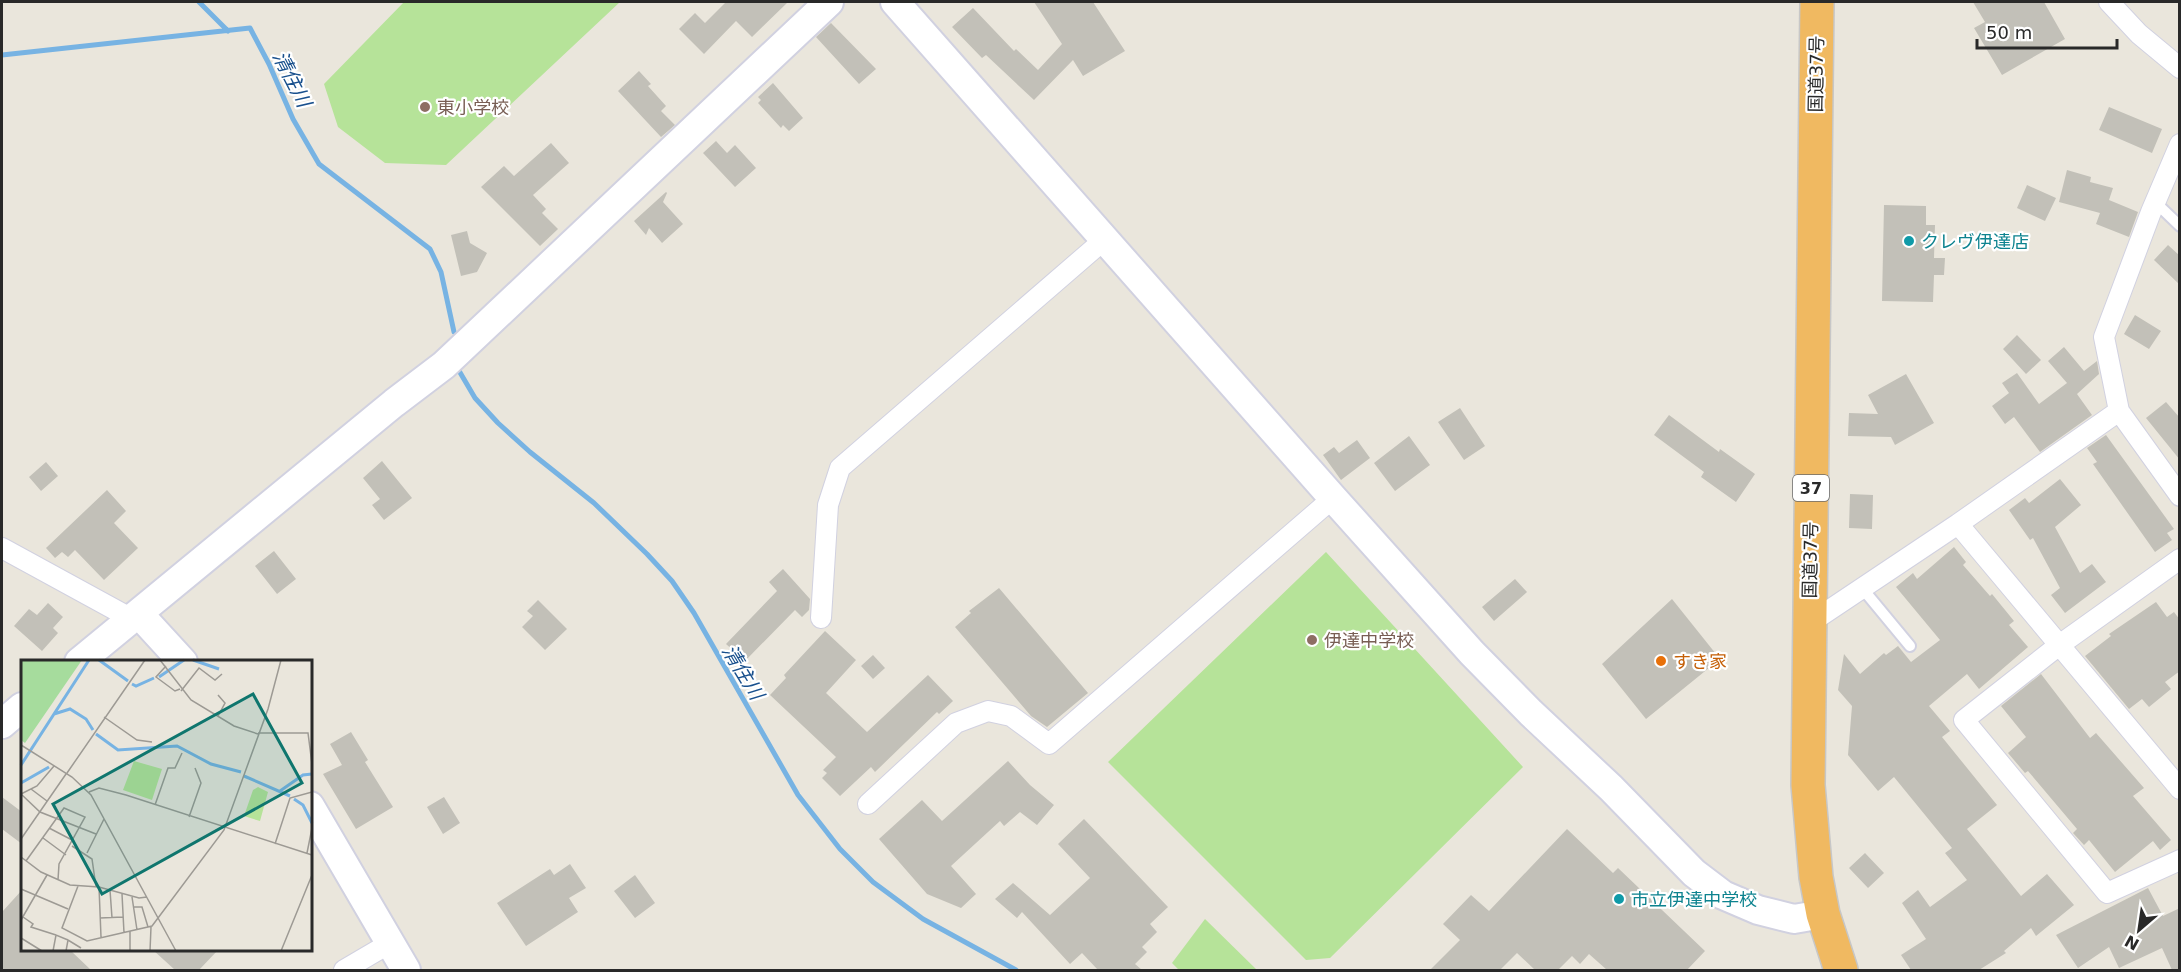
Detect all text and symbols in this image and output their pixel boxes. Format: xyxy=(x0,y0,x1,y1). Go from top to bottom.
scale bar xyxy=(1977,12,2116,50)
text: 50 m xyxy=(1986,22,2032,43)
street label: 国道37号 xyxy=(1805,35,1827,113)
water label: 清住川 xyxy=(268,47,317,113)
place label: 東小学校 xyxy=(437,97,509,118)
marker: 東小学校 xyxy=(418,100,432,114)
place label: クレヴ伊達店 xyxy=(1921,231,2029,252)
marker: クレヴ伊達店 xyxy=(1902,234,1916,248)
road number: 37 xyxy=(1793,475,1829,501)
street label: 国道37号 xyxy=(1799,521,1821,599)
place label: 伊達中学校 xyxy=(1324,630,1414,651)
marker: 伊達中学校 xyxy=(1305,633,1319,647)
water label: 清住川 xyxy=(717,640,770,706)
place label: すき家 xyxy=(1673,651,1727,672)
marker: すき家 xyxy=(1654,654,1668,668)
inset map xyxy=(21,660,312,951)
place label: 市立伊達中学校 xyxy=(1631,889,1757,910)
marker: 市立伊達中学校 xyxy=(1612,892,1626,906)
north arrow xyxy=(2109,900,2169,960)
text: N xyxy=(2122,931,2142,954)

